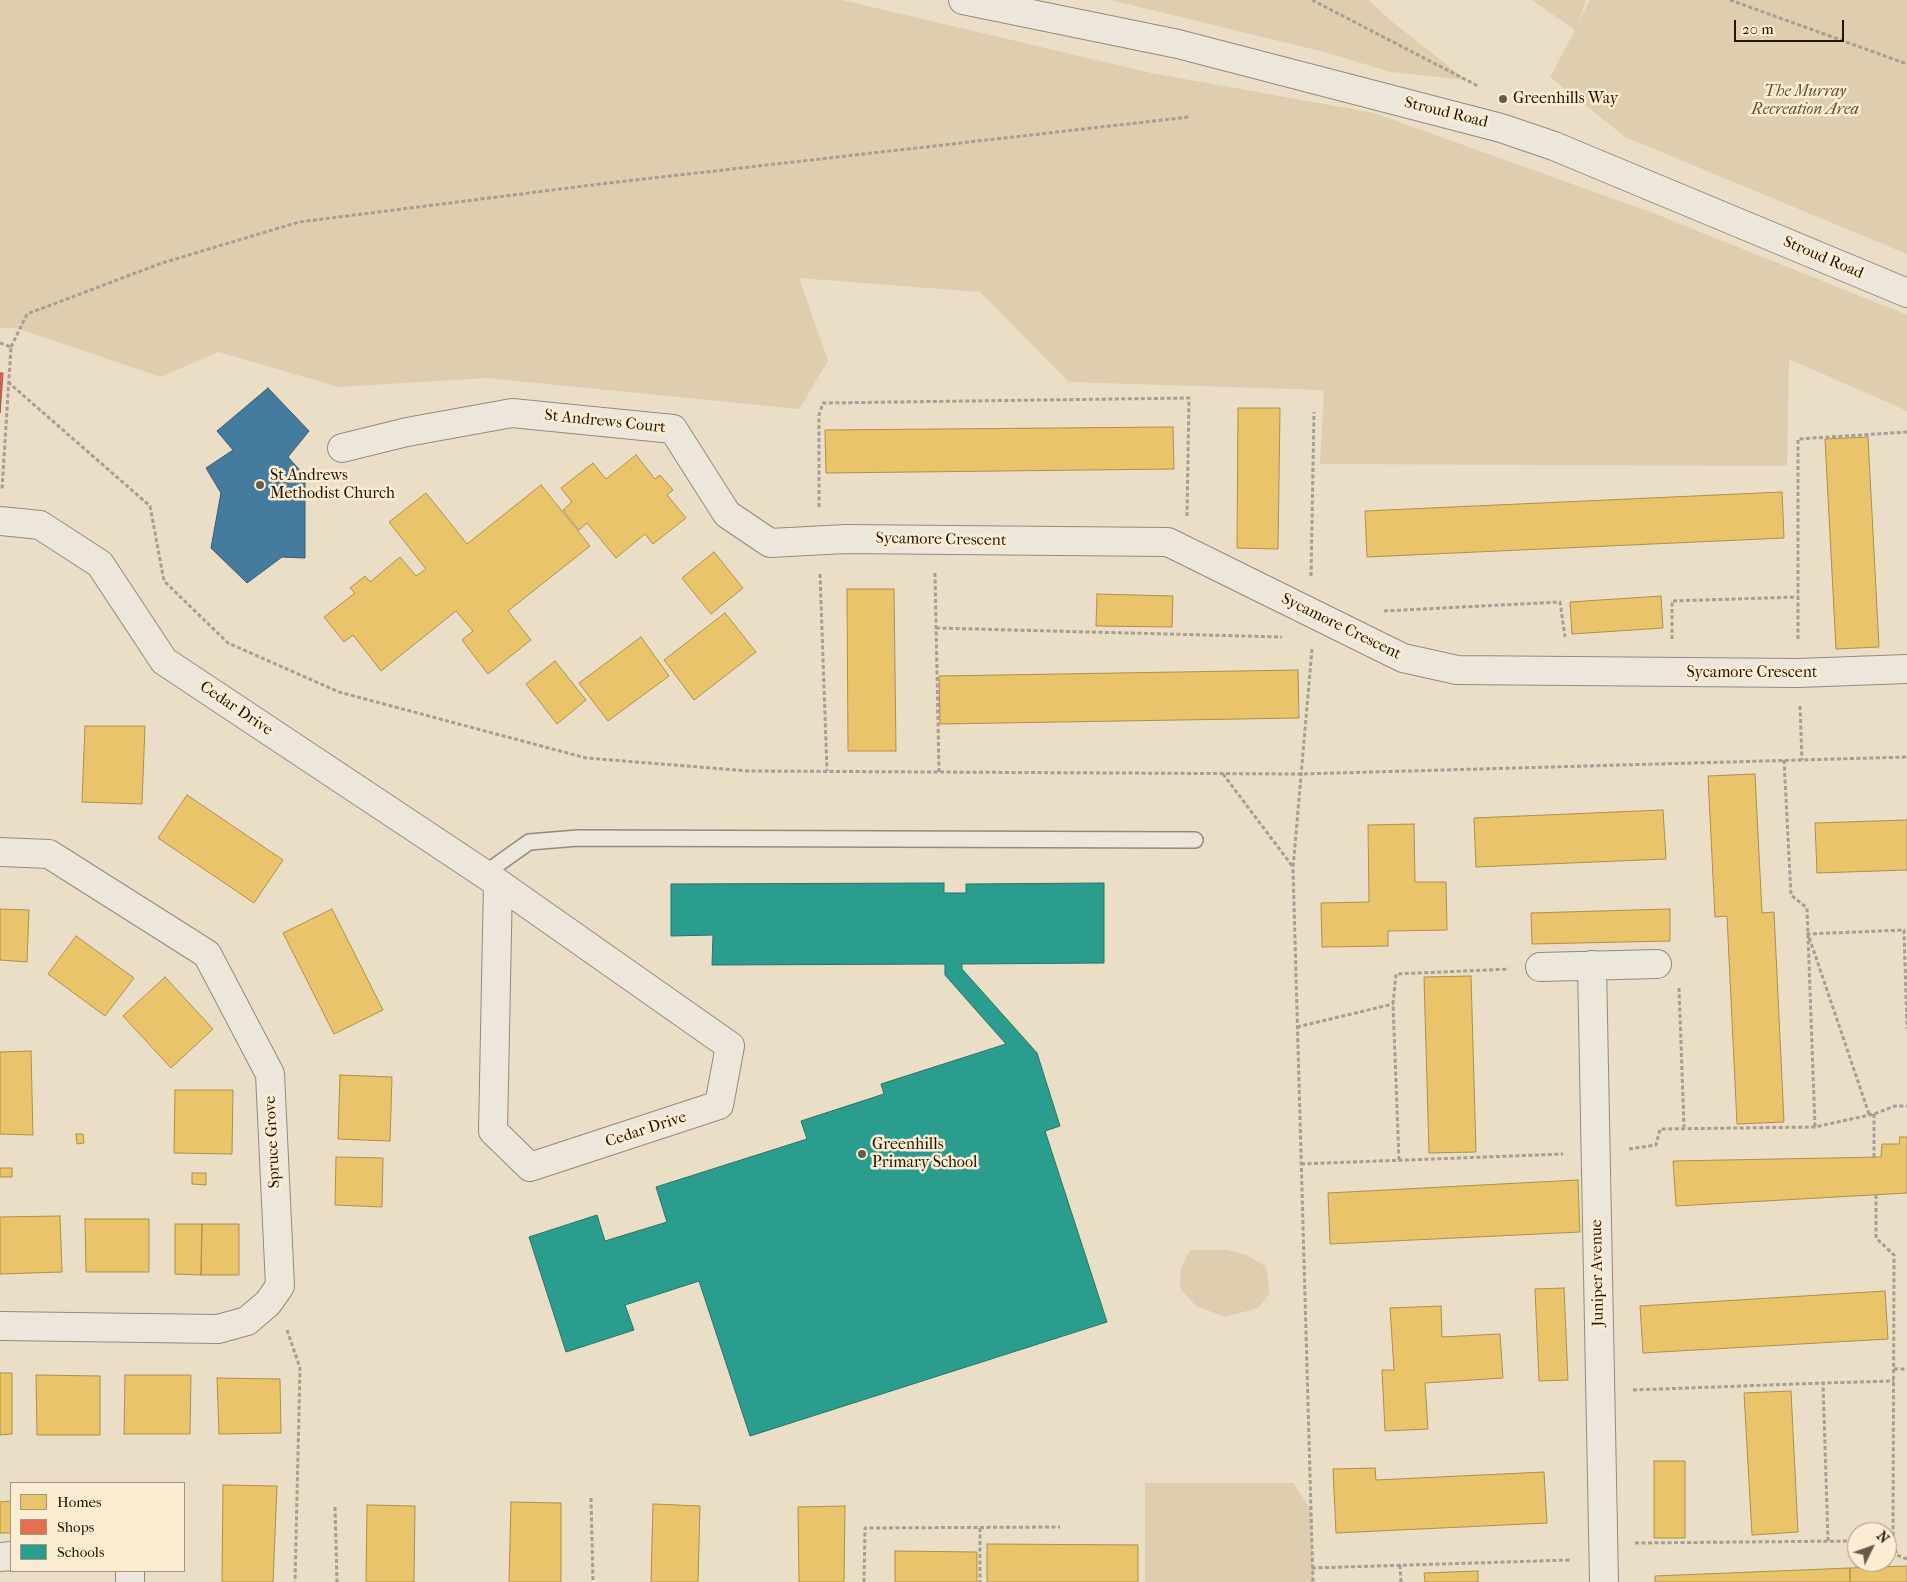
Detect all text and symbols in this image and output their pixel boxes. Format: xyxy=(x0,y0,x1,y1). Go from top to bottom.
scale bar xyxy=(1737,10,1847,42)
text: 20 m xyxy=(1742,20,1774,38)
park label: The Murray Recreation Area xyxy=(1751,82,1859,120)
place label: Greenhills Way xyxy=(1513,89,1618,109)
street label: Stroud Road xyxy=(1402,93,1490,133)
marker: Greenhills Way xyxy=(1497,93,1509,105)
street label: Stroud Road xyxy=(1780,232,1866,284)
street label: St Andrews Court xyxy=(543,406,667,438)
place label: St Andrews Methodist Church xyxy=(270,466,395,504)
marker: St Andrews Methodist Church xyxy=(254,479,266,491)
street label: Sycamore Crescent xyxy=(875,529,1007,551)
street label: Sycamore Crescent xyxy=(1278,590,1404,664)
street label: Sycamore Crescent xyxy=(1686,663,1818,683)
street label: Cedar Drive xyxy=(196,678,276,740)
street label: Spruce Grove xyxy=(261,1095,285,1189)
street label: Cedar Drive xyxy=(603,1108,689,1152)
place label: Greenhills Primary School xyxy=(872,1135,977,1173)
marker: Greenhills Primary School xyxy=(856,1148,868,1160)
street label: Juniper Avenue xyxy=(1587,1219,1609,1327)
legend xyxy=(10,1482,185,1572)
text: Homes xyxy=(57,1493,102,1511)
text: Shops xyxy=(57,1518,94,1536)
north arrow xyxy=(1847,1522,1897,1572)
text: N xyxy=(1873,1528,1893,1547)
text: Schools xyxy=(57,1543,104,1561)

